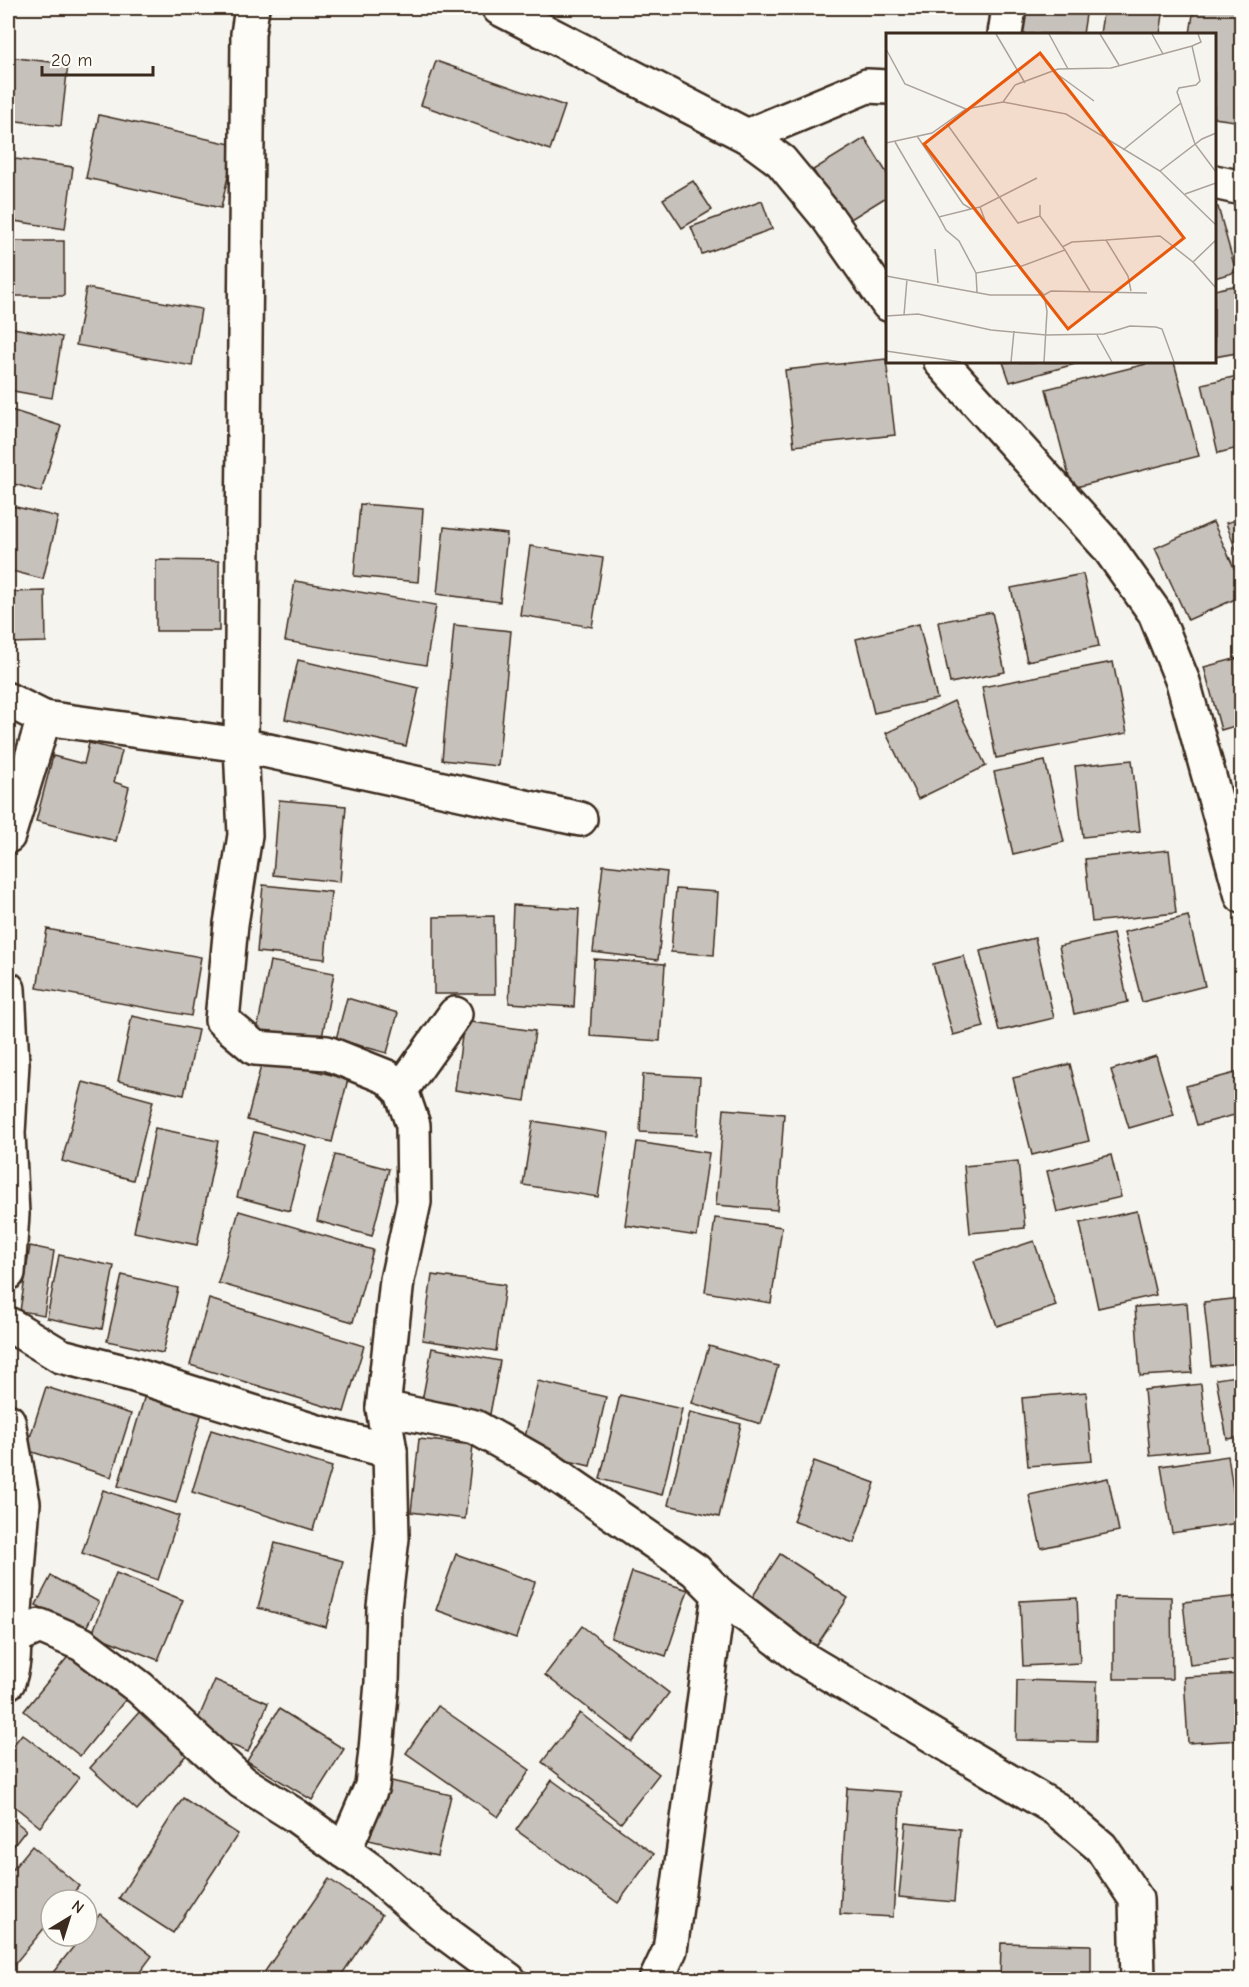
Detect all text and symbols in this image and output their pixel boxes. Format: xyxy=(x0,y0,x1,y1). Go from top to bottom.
inset map xyxy=(886,33,1216,363)
scale bar xyxy=(42,39,153,77)
text: 20 m xyxy=(51,50,92,71)
north arrow xyxy=(39,1888,99,1948)
text: N xyxy=(68,1897,87,1917)

